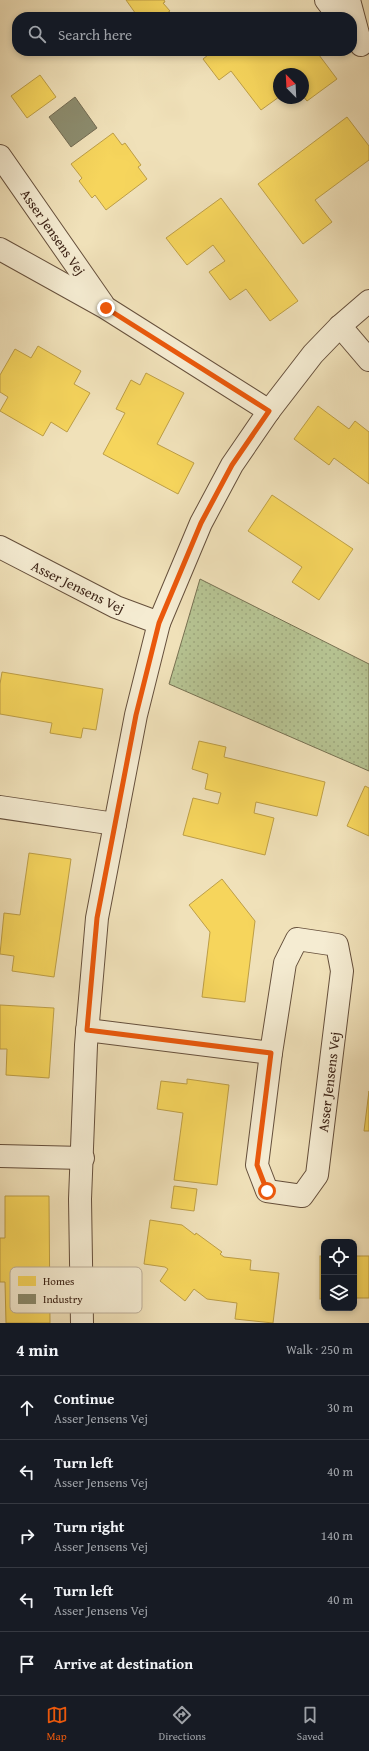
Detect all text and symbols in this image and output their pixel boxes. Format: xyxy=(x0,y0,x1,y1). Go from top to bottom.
search box xyxy=(12,12,357,56)
icon: search xyxy=(26,23,48,45)
text: Search here xyxy=(58,24,132,45)
north arrow xyxy=(273,68,309,104)
street label: Asser Jensens Vej xyxy=(16,185,90,279)
route end xyxy=(97,299,115,317)
street label: Asser Jensens Vej xyxy=(28,556,128,618)
street label: Asser Jensens Vej xyxy=(313,1031,345,1133)
route start xyxy=(258,1182,276,1200)
map controls xyxy=(321,1239,357,1311)
button: locate xyxy=(321,1239,357,1275)
legend xyxy=(10,1267,142,1313)
text: Homes xyxy=(43,1273,74,1289)
button: layers xyxy=(321,1275,357,1311)
text: Industry xyxy=(43,1291,83,1307)
text: 4 min xyxy=(16,1337,58,1362)
text: Walk · 250 m xyxy=(286,1340,353,1359)
text: Continue xyxy=(54,1388,115,1409)
icon: ahead xyxy=(16,1397,38,1419)
text: 30 m xyxy=(327,1398,353,1417)
text: Asser Jensens Vej xyxy=(54,1409,148,1428)
text: Turn left xyxy=(54,1452,113,1473)
icon: left xyxy=(16,1461,38,1483)
text: 40 m xyxy=(327,1462,353,1481)
text: Asser Jensens Vej xyxy=(54,1473,148,1492)
text: Turn right xyxy=(54,1516,125,1537)
icon: right xyxy=(16,1525,38,1547)
text: 140 m xyxy=(321,1526,353,1545)
text: Asser Jensens Vej xyxy=(54,1537,148,1556)
text: Turn left xyxy=(54,1580,113,1601)
icon: left xyxy=(16,1589,38,1611)
text: 40 m xyxy=(327,1590,353,1609)
text: Asser Jensens Vej xyxy=(54,1601,148,1620)
icon: arrive xyxy=(16,1653,38,1675)
text: Arrive at destination xyxy=(54,1653,193,1674)
tab: Map xyxy=(46,1704,68,1744)
tab: Directions xyxy=(159,1704,206,1744)
tab: Saved xyxy=(297,1704,323,1744)

